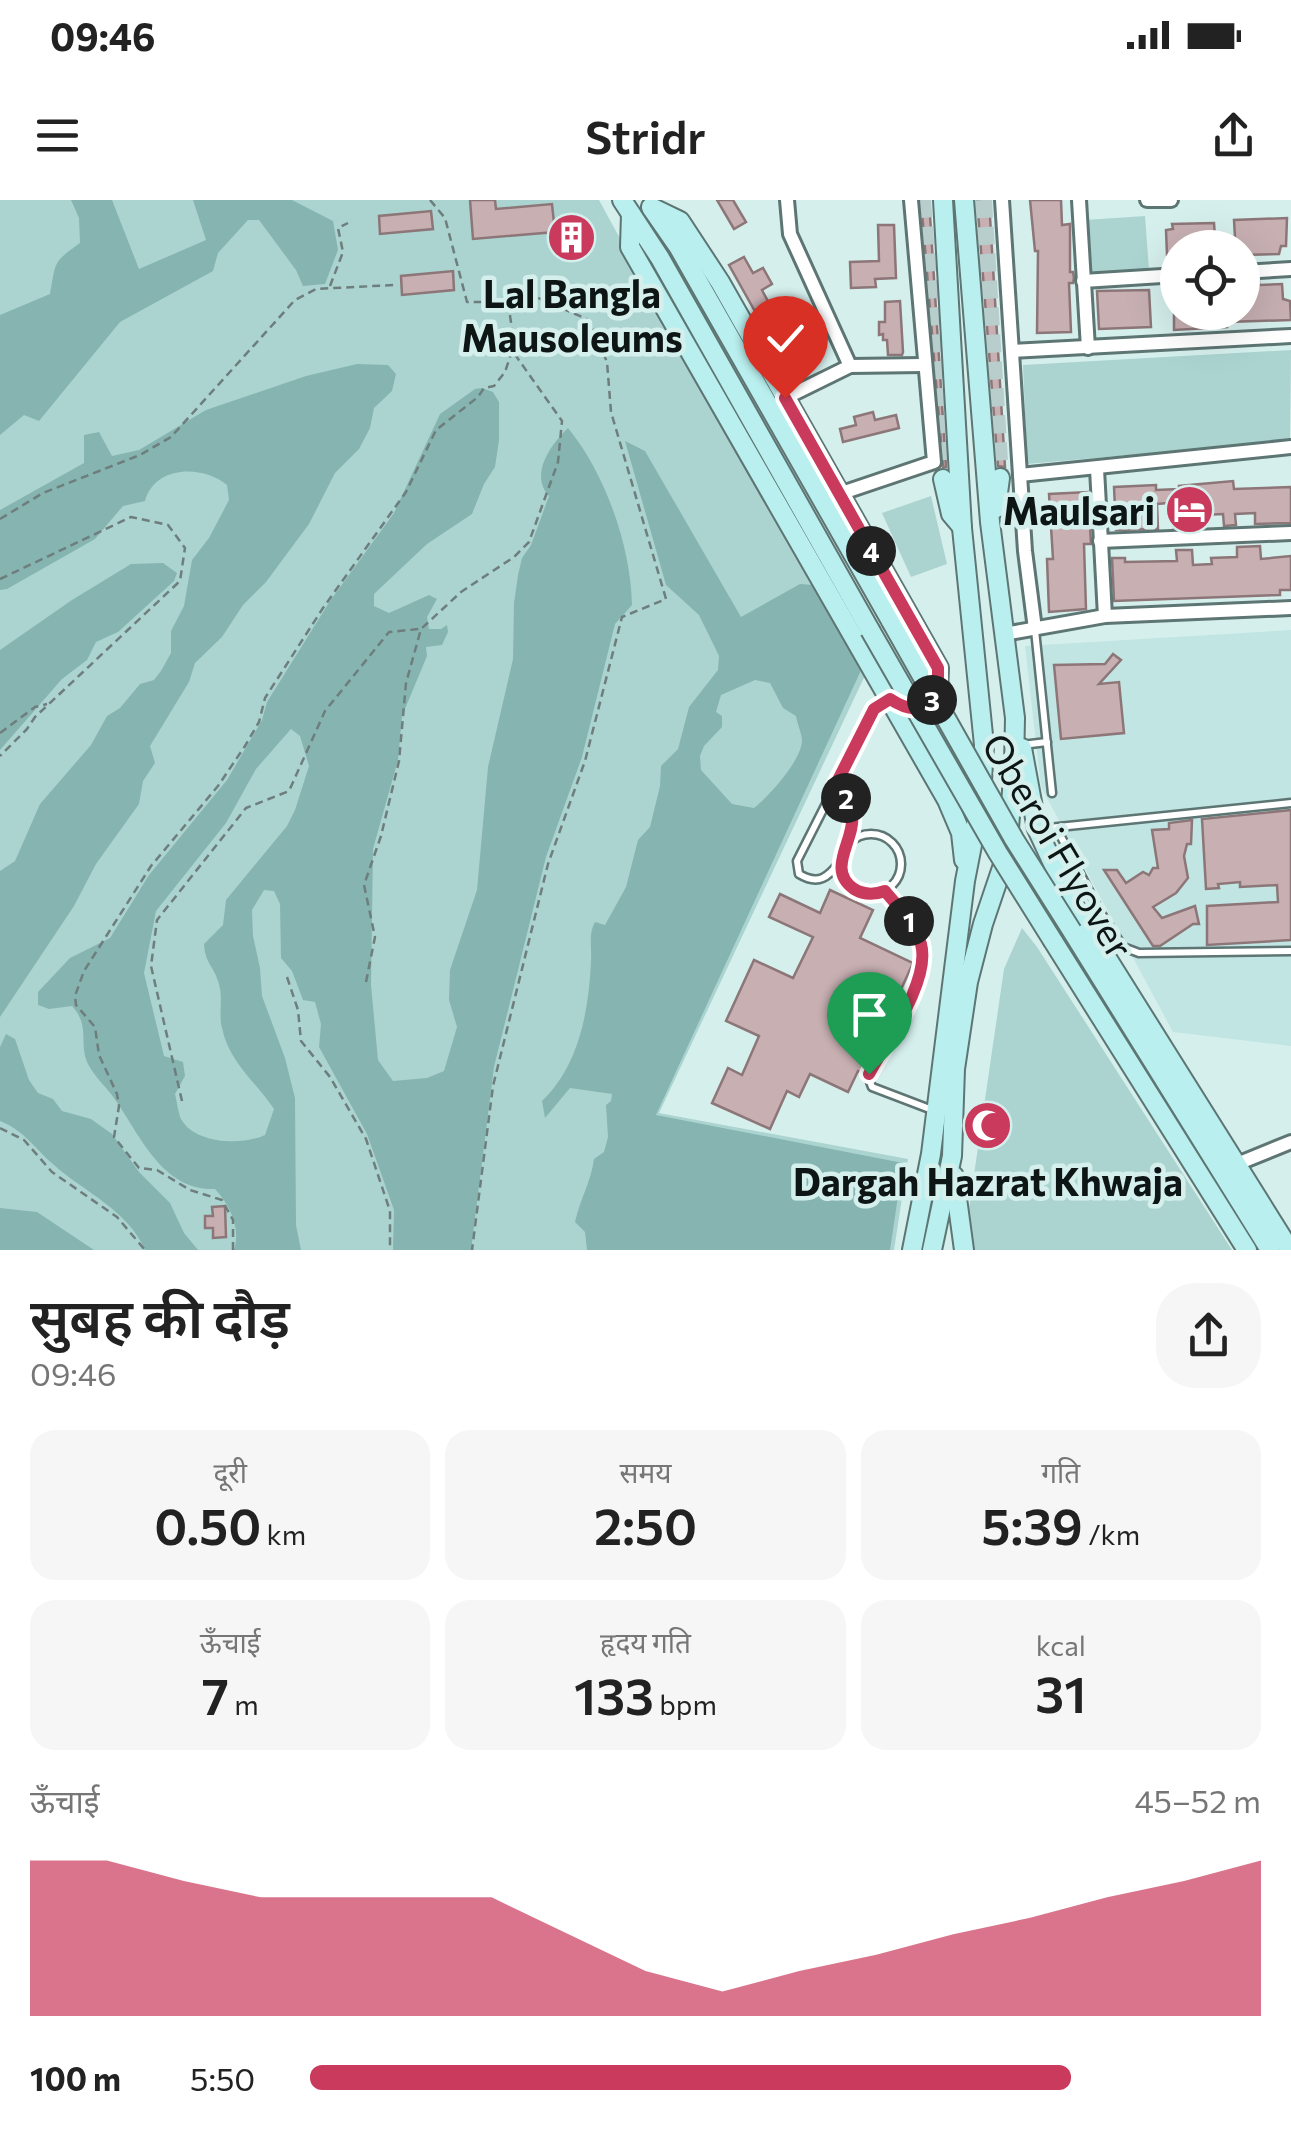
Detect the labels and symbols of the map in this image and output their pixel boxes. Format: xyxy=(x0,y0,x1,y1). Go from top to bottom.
building icon: Lal Bangla Mausoleums xyxy=(546,212,598,264)
place label: Lal Bangla Mausoleums xyxy=(461,269,683,360)
pin xyxy=(743,296,828,399)
hotel icon: Maulsari xyxy=(1164,483,1216,535)
place label: Maulsari xyxy=(1003,486,1155,533)
pin: 4 xyxy=(846,526,896,576)
pin: 3 xyxy=(907,675,957,725)
street label: Oberoi Flyover xyxy=(973,724,1145,966)
pin: 2 xyxy=(821,773,871,823)
pin: 1 xyxy=(884,896,934,946)
pin xyxy=(827,972,912,1075)
mosque icon: Dargah Hazrat Khwaja xyxy=(962,1100,1014,1152)
place label: Dargah Hazrat Khwaja xyxy=(793,1157,1183,1204)

